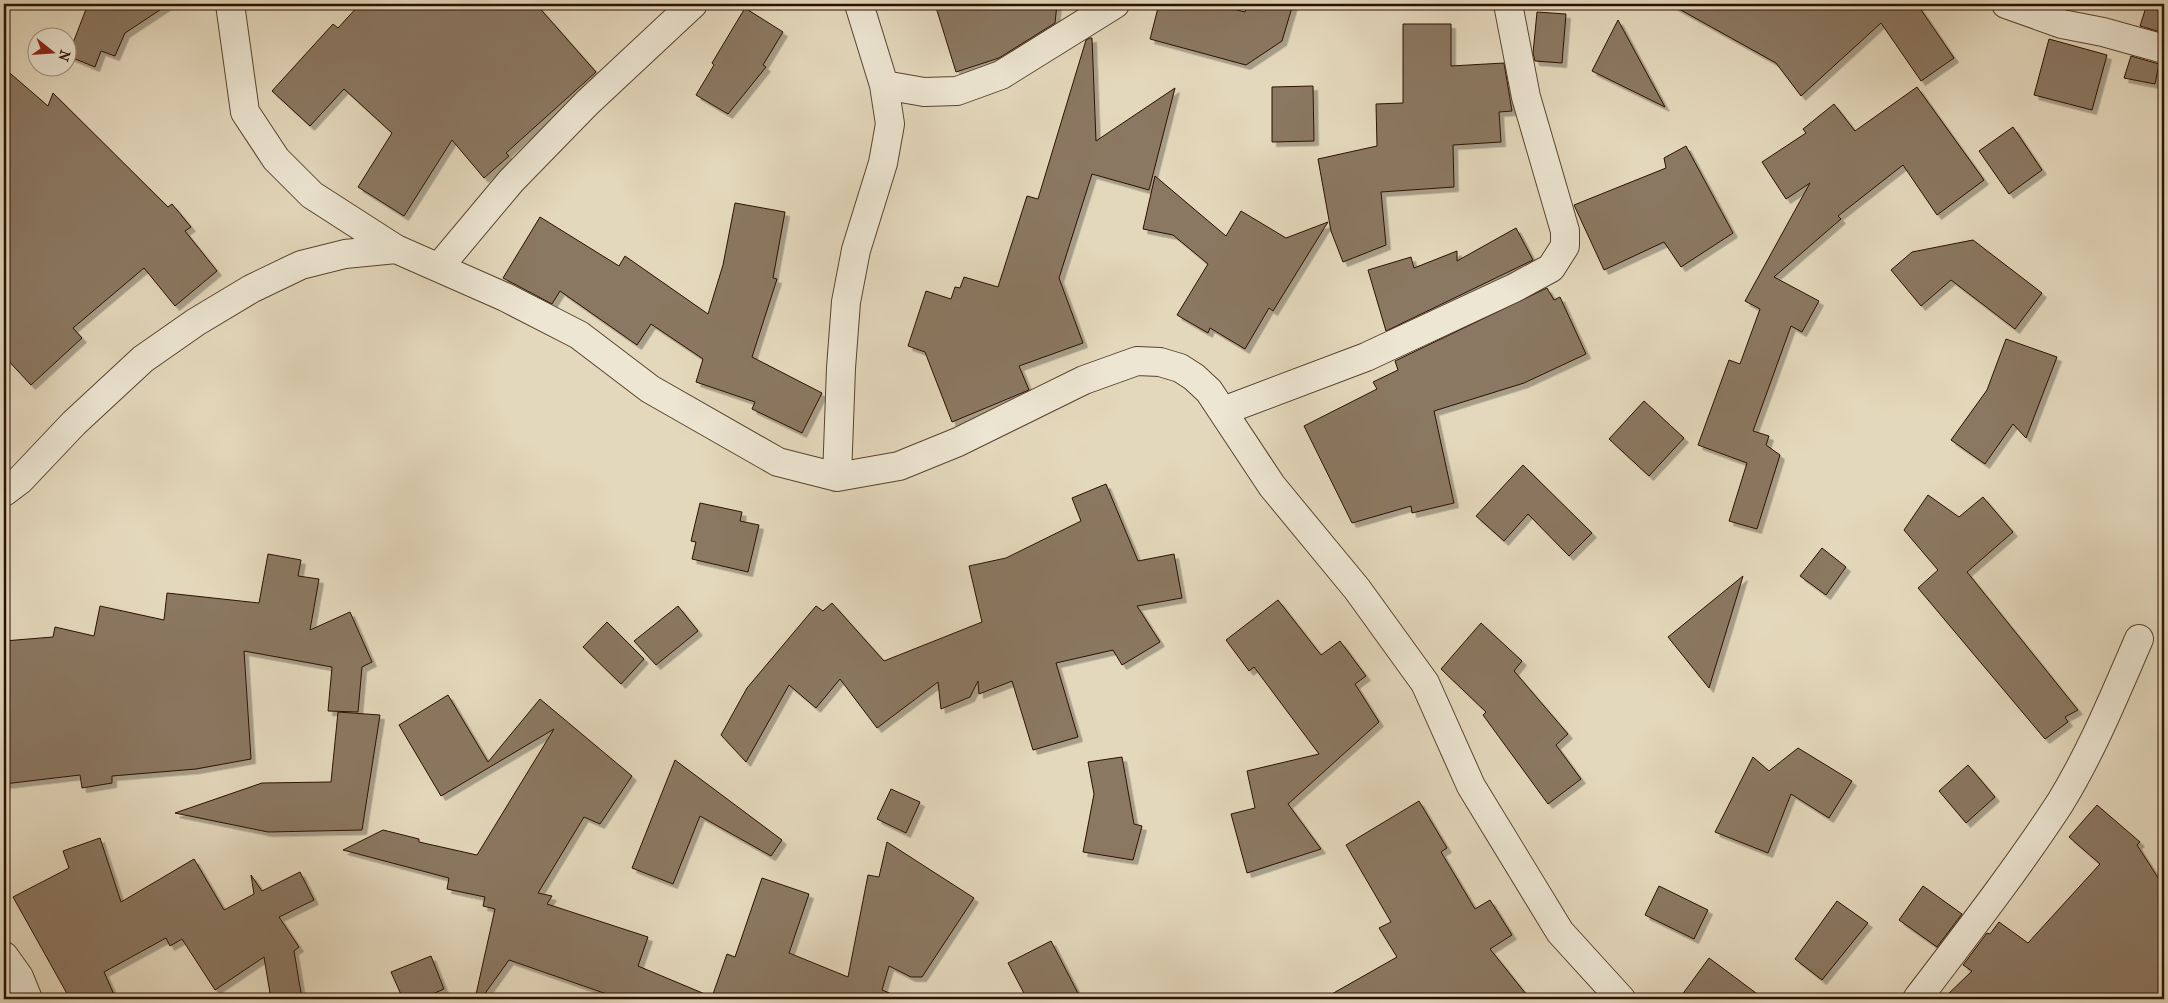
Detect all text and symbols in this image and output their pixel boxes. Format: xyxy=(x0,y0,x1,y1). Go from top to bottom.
north arrow xyxy=(28,28,78,78)
text: N xyxy=(54,48,74,64)

